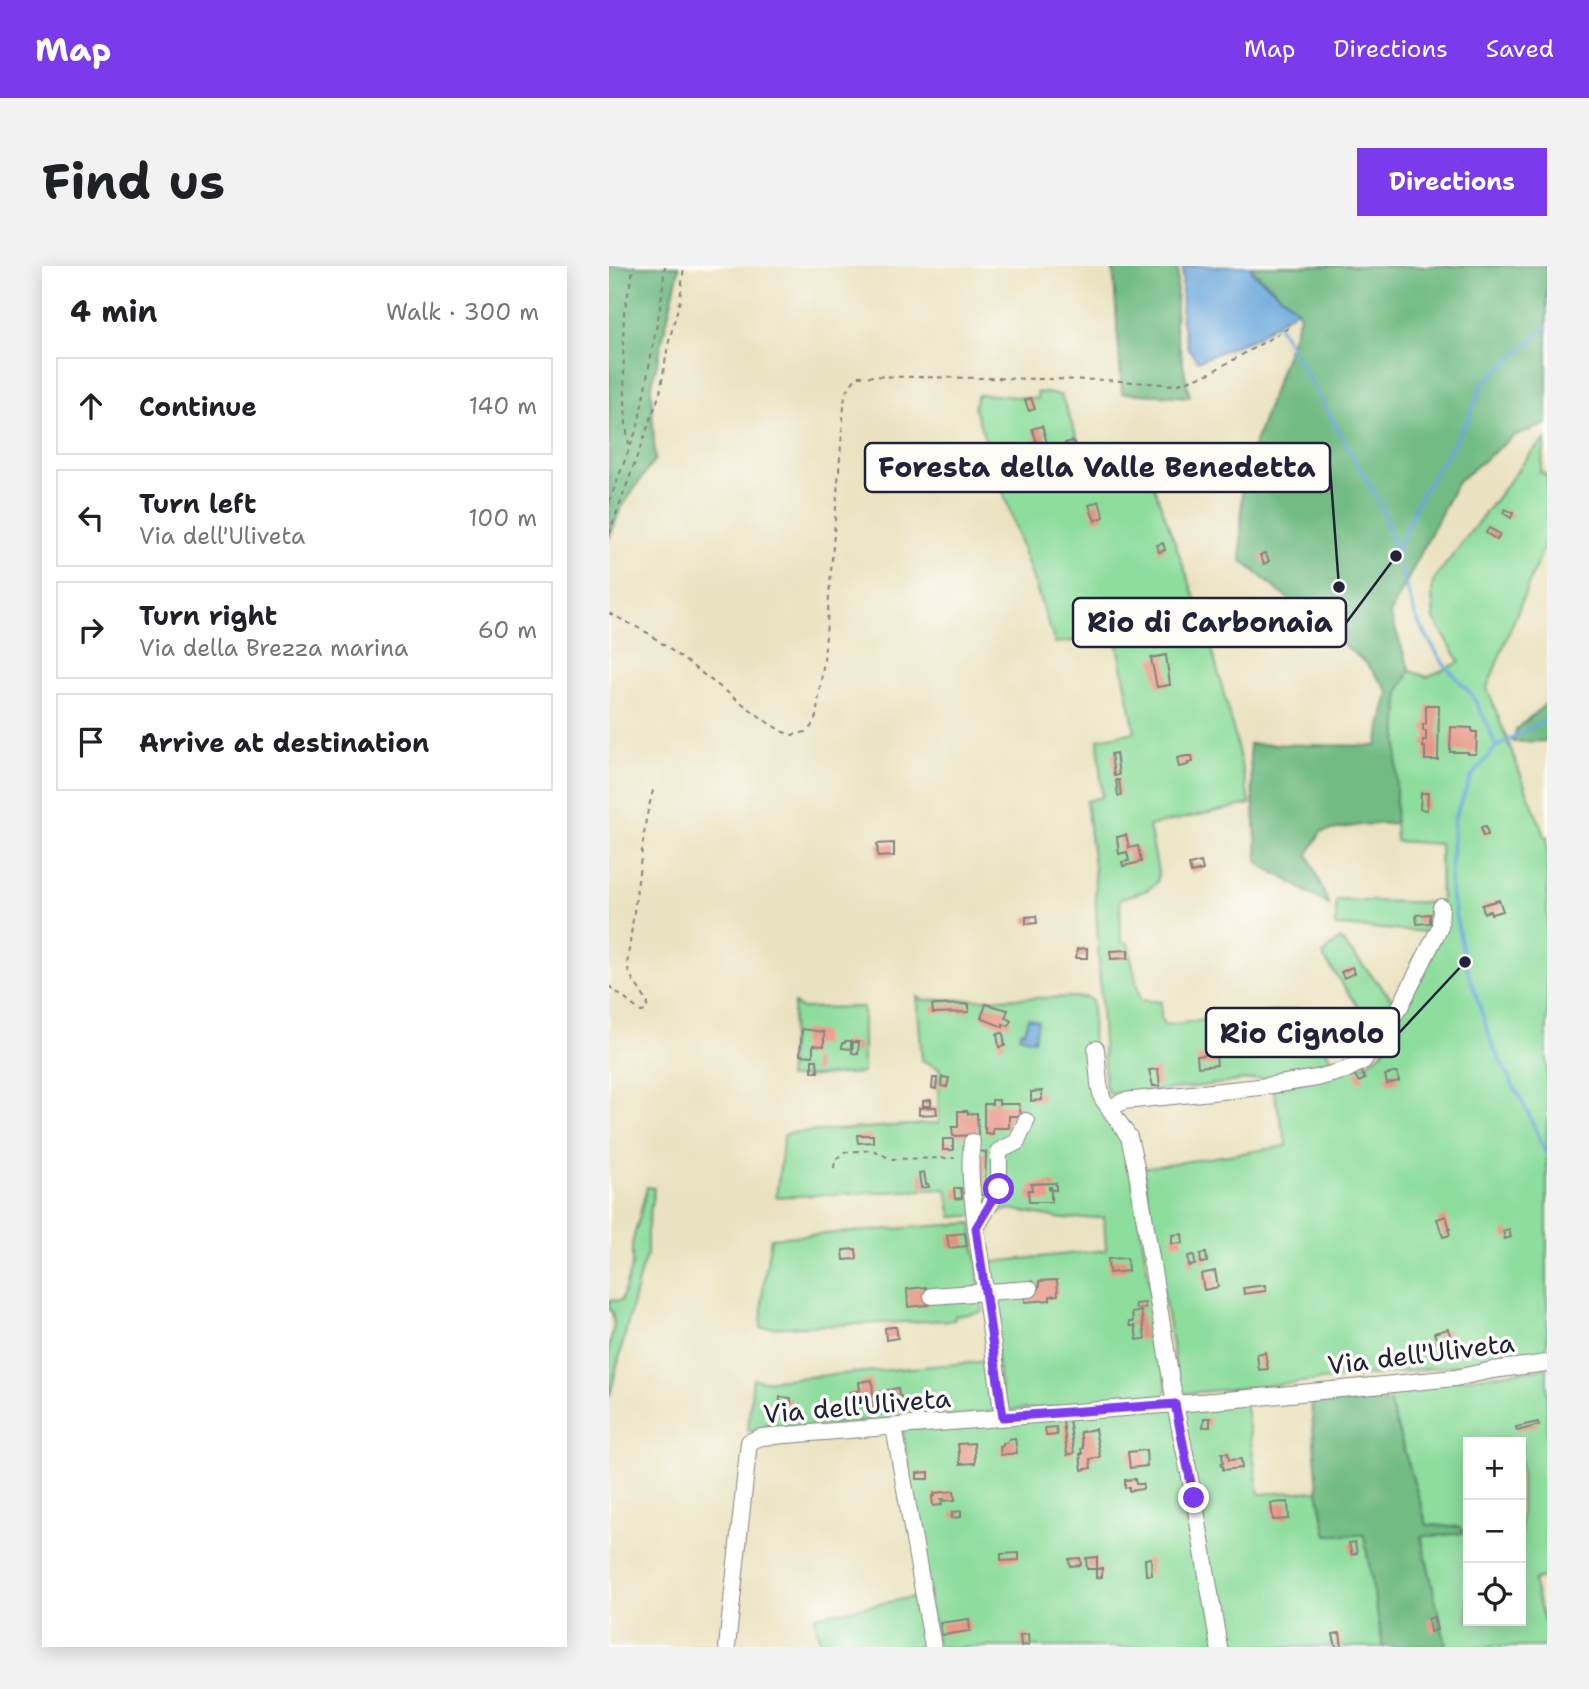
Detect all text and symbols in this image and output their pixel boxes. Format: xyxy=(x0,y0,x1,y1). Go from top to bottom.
text: Map xyxy=(35,27,111,72)
text: Map xyxy=(1244,33,1295,65)
text: Directions xyxy=(1333,33,1448,65)
text: Saved xyxy=(1486,33,1554,65)
button: Directions xyxy=(1357,148,1547,216)
text: Find us xyxy=(42,149,225,215)
text: 4 min xyxy=(70,291,157,332)
text: Walk · 300 m xyxy=(386,297,539,327)
icon: ahead xyxy=(72,387,110,425)
text: Continue xyxy=(139,389,257,424)
text: 140 m xyxy=(469,391,537,421)
callout: Foresta della Valle Benedetta xyxy=(865,443,1330,492)
text: Foresta della Valle Benedetta xyxy=(878,448,1316,486)
text: Turn left xyxy=(139,486,256,521)
icon: left xyxy=(72,499,110,537)
text: 100 m xyxy=(468,503,537,533)
text: Via dell'Uliveta xyxy=(139,521,305,551)
text: Turn right xyxy=(139,598,277,633)
callout: Rio di Carbonaia xyxy=(1073,598,1346,647)
text: Rio di Carbonaia xyxy=(1087,603,1333,641)
icon: right xyxy=(72,611,110,649)
text: 60 m xyxy=(478,615,537,645)
text: Via della Brezza marina xyxy=(139,633,408,663)
icon: arrive xyxy=(72,723,110,761)
text: Arrive at destination xyxy=(139,725,429,760)
callout: Rio Cignolo xyxy=(1206,1008,1399,1057)
text: Rio Cignolo xyxy=(1220,1014,1385,1052)
route start xyxy=(983,1173,1014,1204)
street label: Via dell'Uliveta xyxy=(1325,1325,1516,1382)
street label: Via dell'Uliveta xyxy=(762,1380,952,1431)
map controls xyxy=(1463,1437,1526,1626)
button: + xyxy=(1463,1437,1526,1500)
route end xyxy=(1178,1482,1209,1513)
button: − xyxy=(1463,1500,1526,1563)
button: locate xyxy=(1463,1563,1526,1626)

